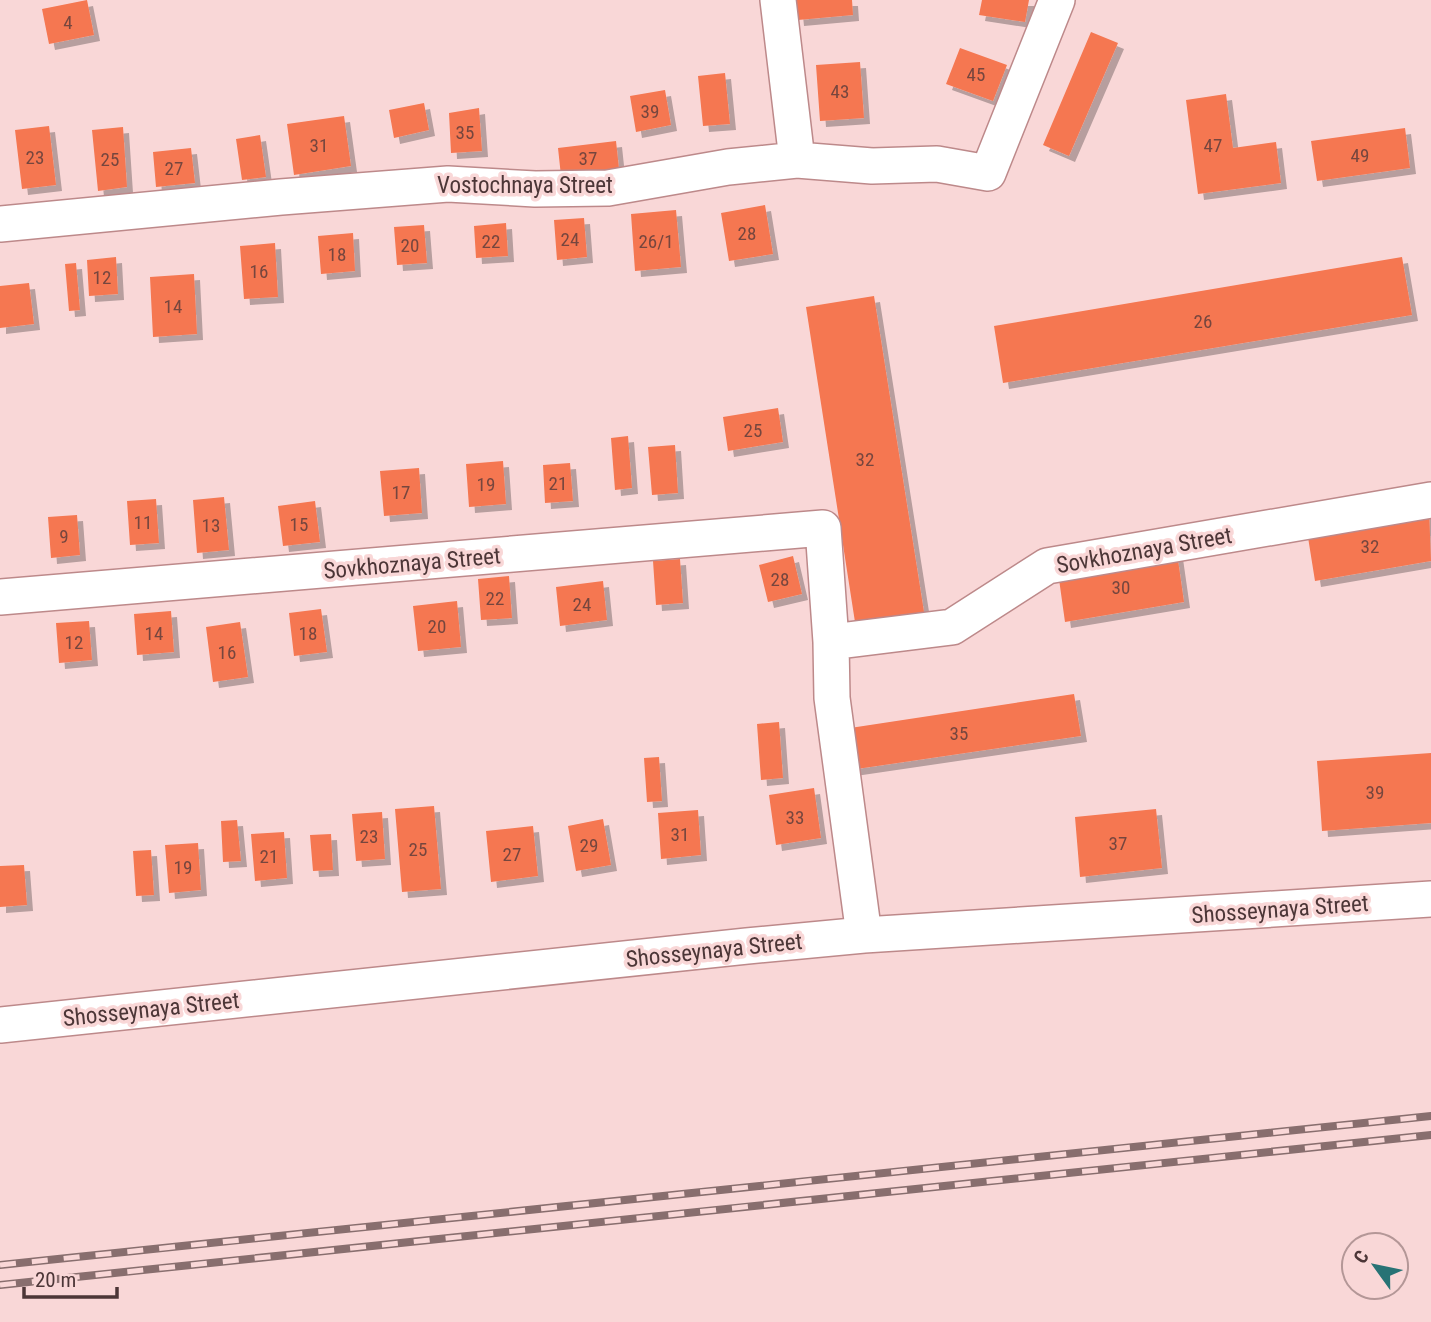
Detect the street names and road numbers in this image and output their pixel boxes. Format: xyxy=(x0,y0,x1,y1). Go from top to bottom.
street label: Vostochnaya Street xyxy=(437,172,613,199)
street label: Sovkhoznaya Street xyxy=(1054,522,1234,579)
street label: Sovkhoznaya Street xyxy=(322,542,502,585)
street label: Shosseynaya Street xyxy=(1191,890,1369,929)
street label: Shosseynaya Street xyxy=(624,928,804,973)
street label: Shosseynaya Street xyxy=(61,987,241,1032)

